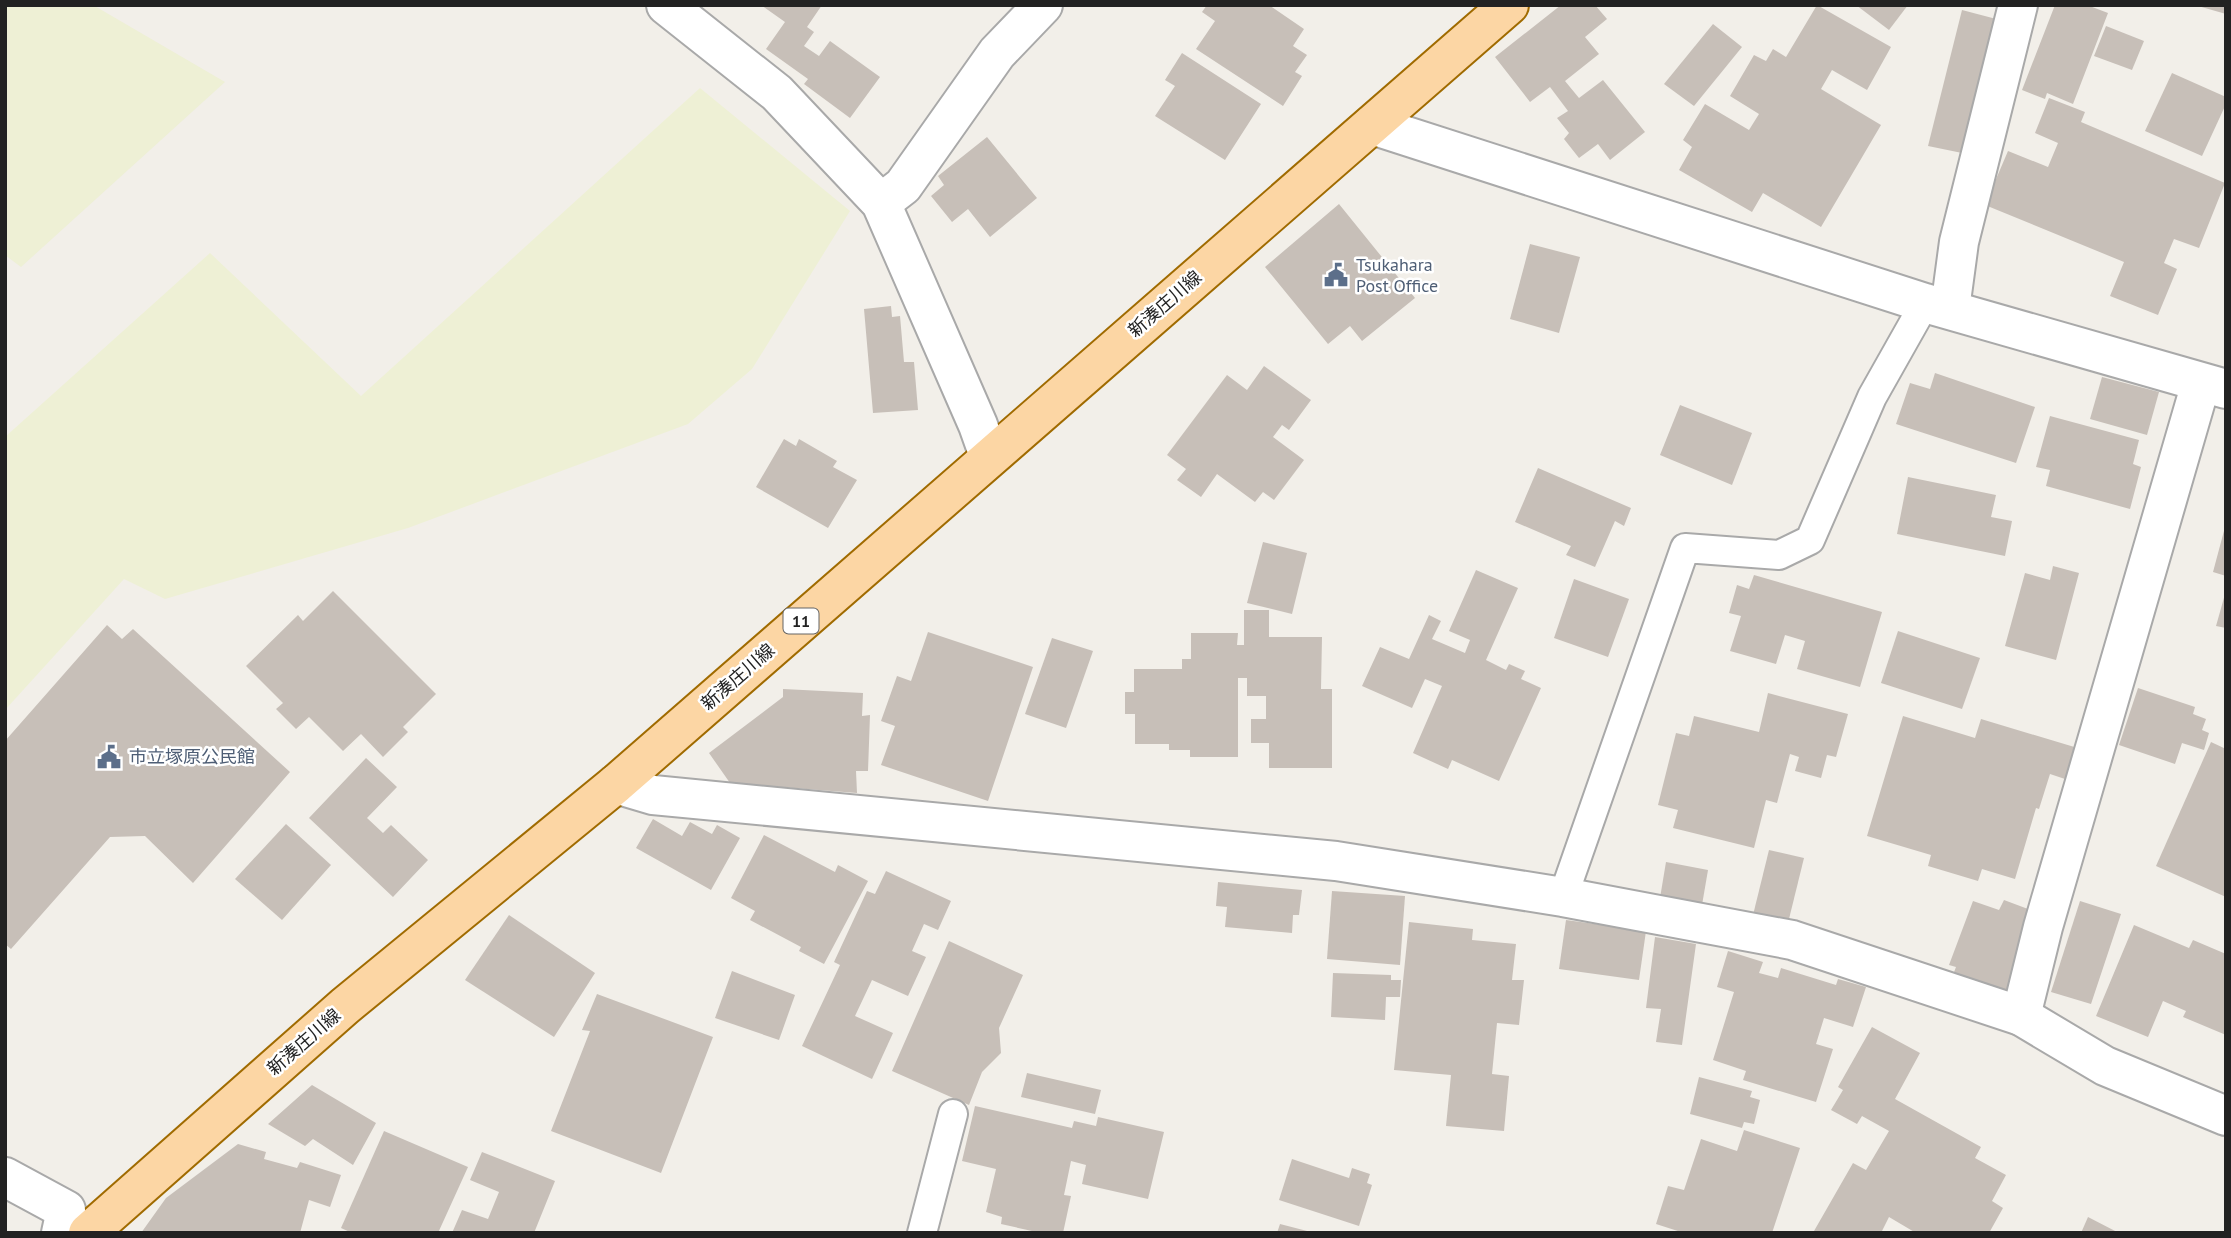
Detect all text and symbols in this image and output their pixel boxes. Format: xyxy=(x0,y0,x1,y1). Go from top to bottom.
place label: Tsukahara Post Office xyxy=(1356,253,1438,297)
public building icon: Tsukahara Post Office xyxy=(1322,261,1350,289)
street label: 新湊庄川線 xyxy=(1123,265,1206,342)
road number: 11 xyxy=(784,608,818,634)
street label: 新湊庄川線 xyxy=(696,638,779,715)
public building icon: 市立塚原公民館 xyxy=(95,743,123,771)
place label: 市立塚原公民館 xyxy=(129,745,255,768)
street label: 新湊庄川線 xyxy=(262,1003,345,1080)

